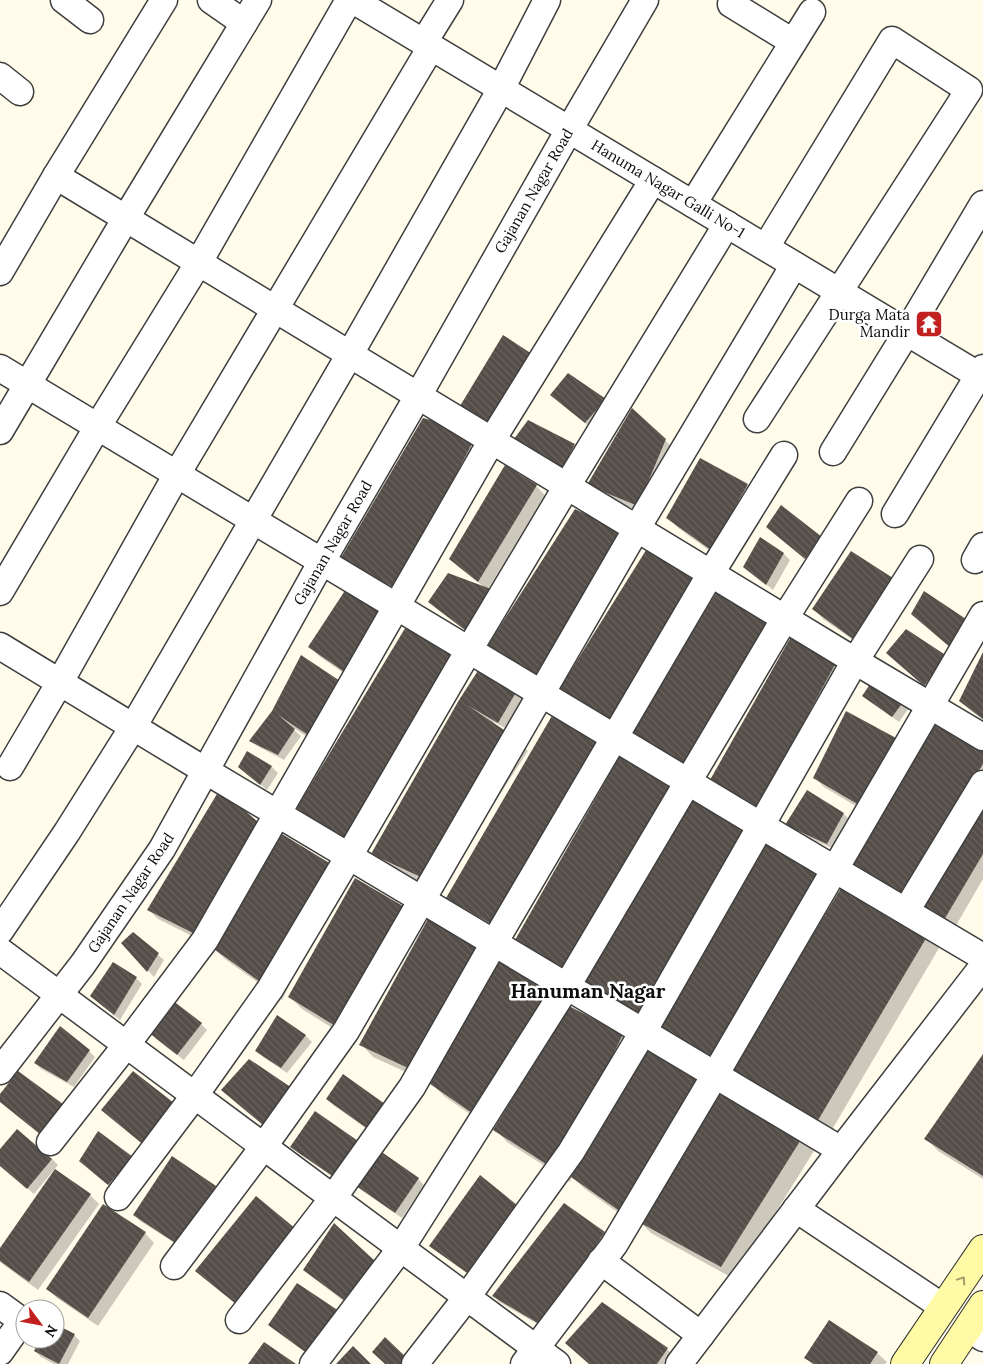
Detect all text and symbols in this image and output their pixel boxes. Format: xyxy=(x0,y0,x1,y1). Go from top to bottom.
street label: Gajanan Nagar Road xyxy=(490,125,577,257)
street label: Hanuma Nagar Galli No-1 xyxy=(588,135,749,242)
place label: Durga Mata Mandir xyxy=(829,305,911,341)
temple icon: Durga Mata Mandir xyxy=(914,309,944,339)
street label: Gajanan Nagar Road xyxy=(289,477,376,609)
street label: Gajanan Nagar Road xyxy=(83,829,178,957)
district label: Hanuman Nagar xyxy=(511,978,666,1003)
one-way arrow xyxy=(956,1277,965,1286)
north arrow xyxy=(15,1299,65,1349)
text: N xyxy=(40,1322,62,1340)

